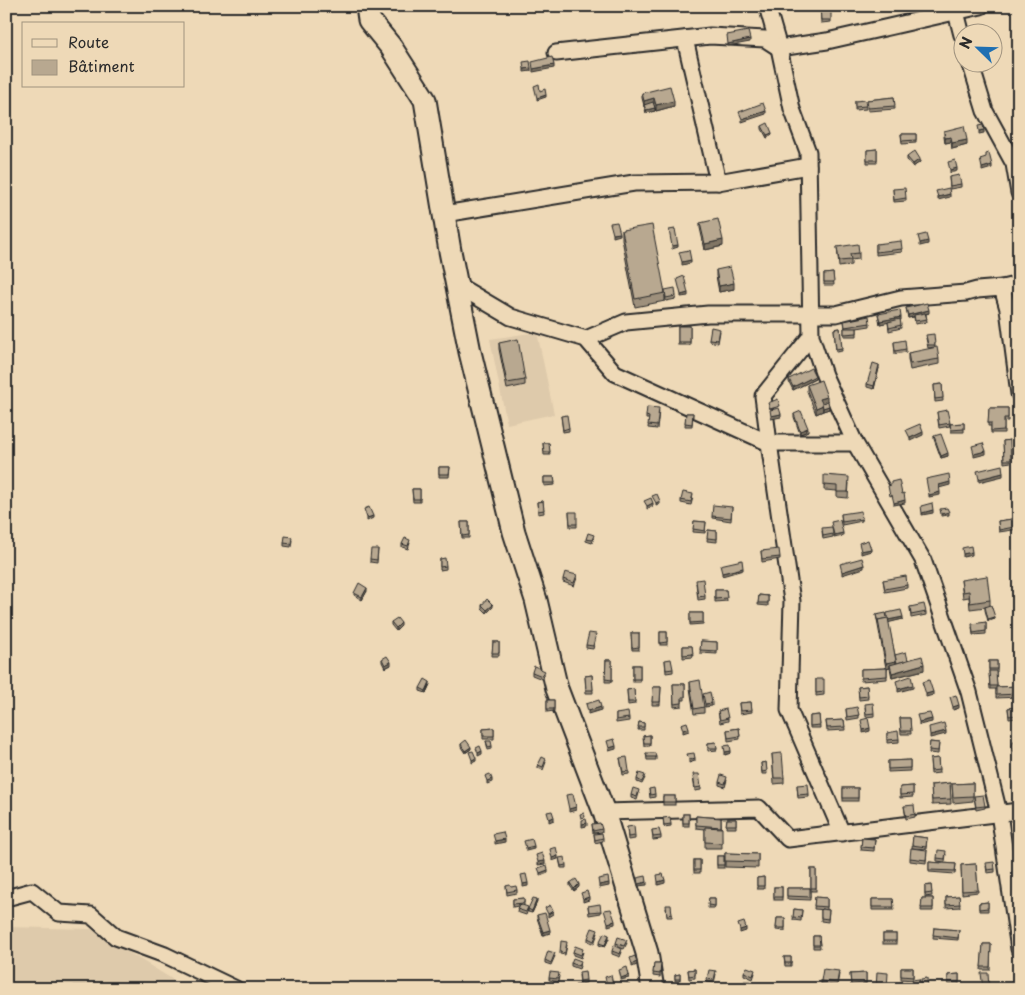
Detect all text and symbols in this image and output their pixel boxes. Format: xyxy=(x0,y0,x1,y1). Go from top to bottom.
legend xyxy=(22,22,185,88)
north arrow xyxy=(952,22,1002,72)
text: Route xyxy=(68,30,109,53)
text: N xyxy=(954,34,977,52)
text: Bâtiment xyxy=(68,54,135,77)

